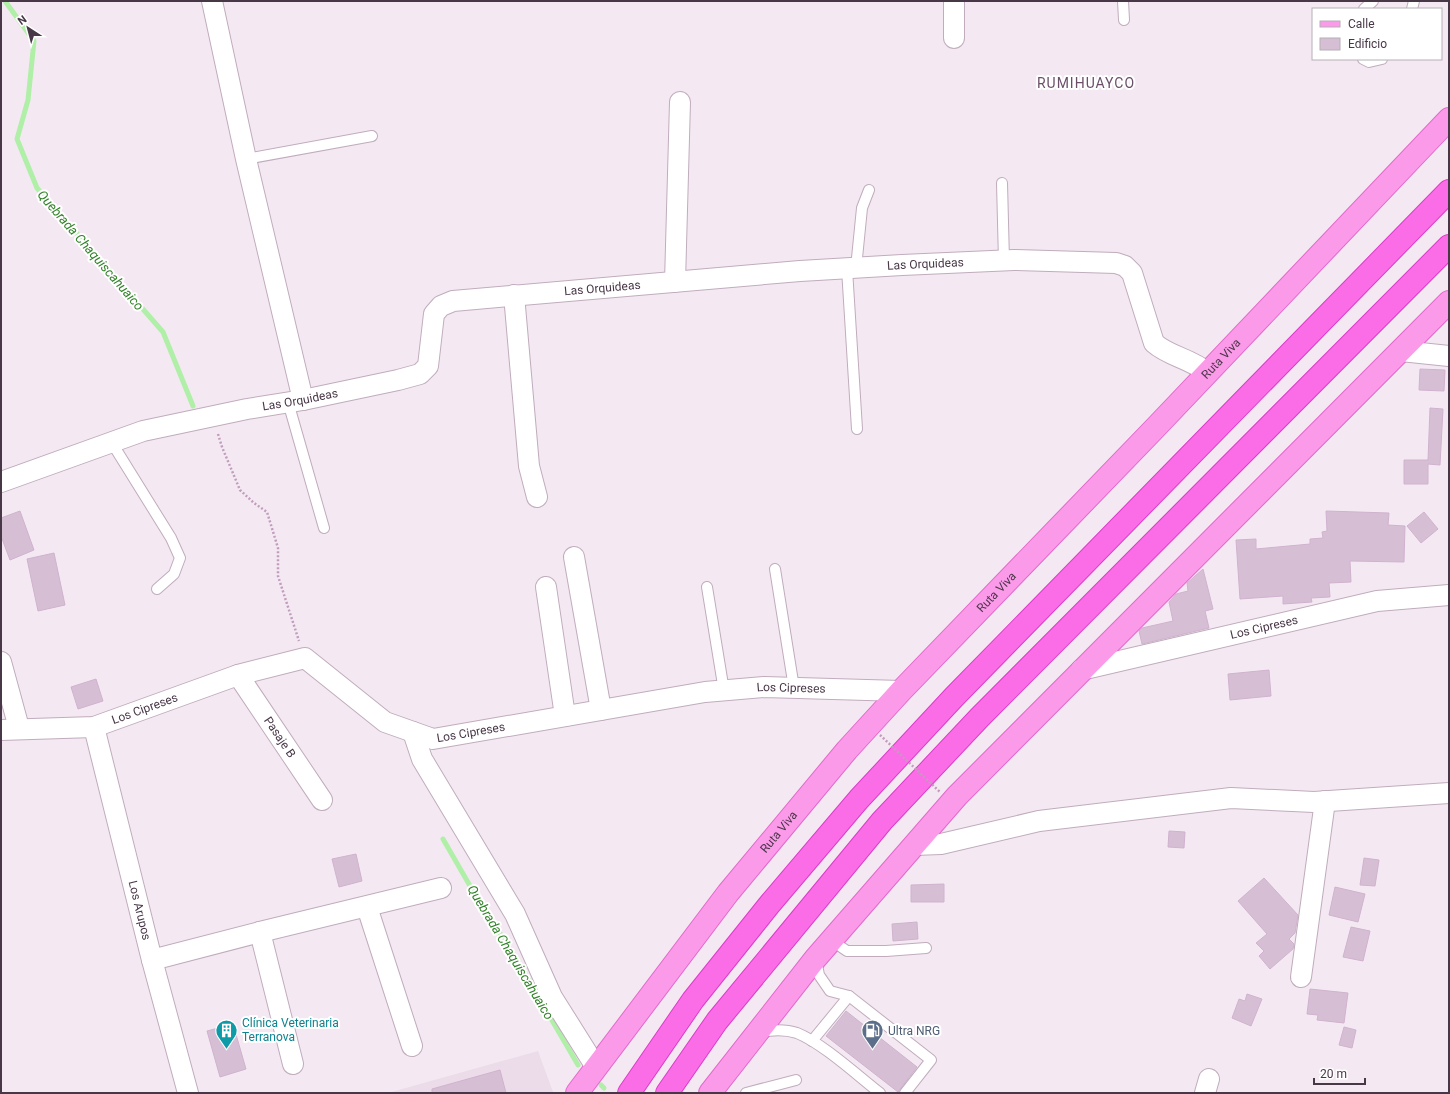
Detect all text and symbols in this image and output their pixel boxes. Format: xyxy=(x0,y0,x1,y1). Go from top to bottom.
north arrow xyxy=(8,8,48,48)
legend xyxy=(1312,8,1442,60)
text: N xyxy=(15,13,30,28)
text: Calle xyxy=(1348,17,1375,31)
text: Edificio xyxy=(1348,37,1387,51)
district label: RUMIHUAYCO xyxy=(1037,75,1135,91)
water label: Quebrada Chaquiscahuaico xyxy=(34,187,147,313)
street label: Las Orquideas xyxy=(887,255,964,273)
street label: Las Orquideas xyxy=(564,278,641,298)
street label: Ruta Viva xyxy=(1199,336,1243,382)
street label: Las Orquideas xyxy=(261,386,339,413)
street label: Ruta Viva xyxy=(974,569,1019,615)
street label: Los Cipreses xyxy=(1229,613,1299,642)
street label: Los Cipreses xyxy=(756,680,826,696)
street label: Los Cipreses xyxy=(110,690,180,727)
street label: Pasaje B xyxy=(261,714,299,760)
street label: Los Cipreses xyxy=(436,720,506,745)
street label: Ruta Viva xyxy=(757,808,800,856)
street label: Los Arupos xyxy=(126,879,154,942)
water label: Quebrada Chaquiscahuaico xyxy=(464,882,557,1022)
place label: Clínica Veterinaria Terranova xyxy=(242,1016,339,1044)
building icon: Clínica Veterinaria Terranova xyxy=(214,1017,240,1050)
fuel station icon: Ultra NRG xyxy=(859,1018,885,1051)
place label: Ultra NRG xyxy=(888,1024,940,1038)
scale bar xyxy=(1314,1060,1365,1086)
text: 20 m xyxy=(1320,1067,1347,1081)

